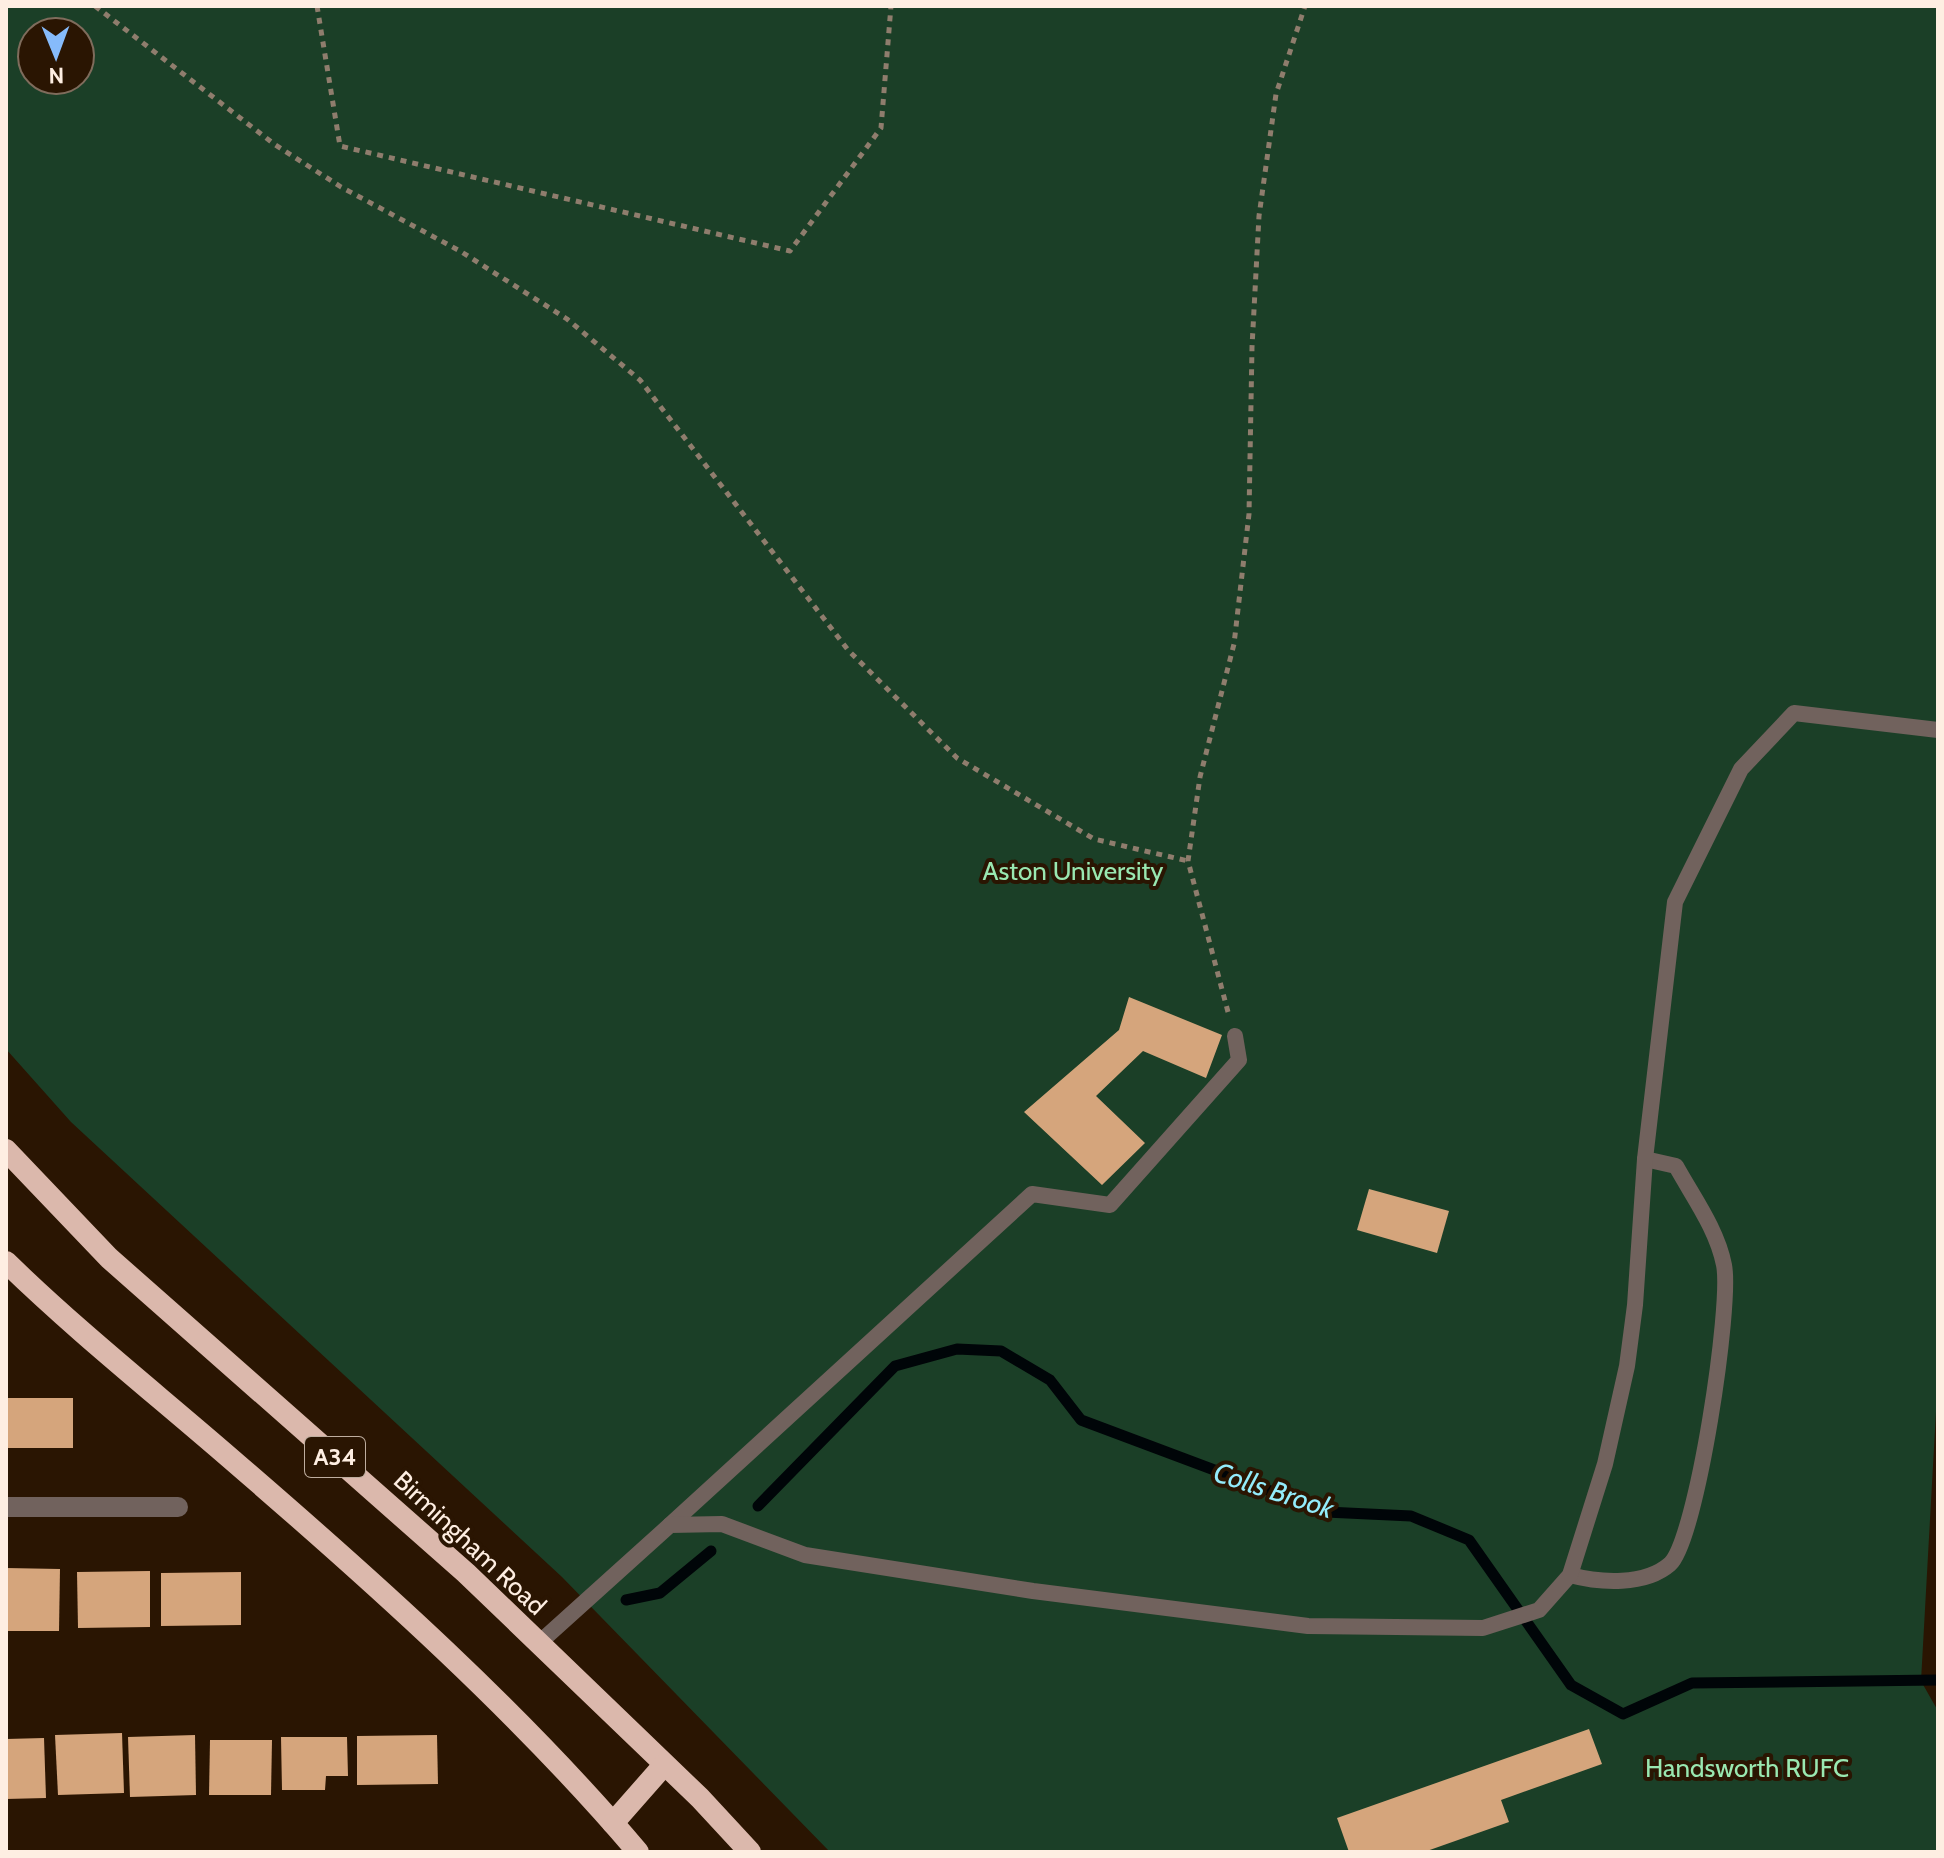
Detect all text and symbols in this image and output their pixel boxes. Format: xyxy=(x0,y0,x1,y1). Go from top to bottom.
north arrow xyxy=(16,16,96,96)
text: N xyxy=(48,62,64,89)
park label: Aston University xyxy=(983,855,1163,887)
road number: A34 xyxy=(305,1437,365,1477)
water label: Colls Brook xyxy=(1210,1455,1339,1526)
street label: Birmingham Road xyxy=(387,1464,553,1622)
park label: Handsworth RUFC xyxy=(1645,1752,1849,1784)

